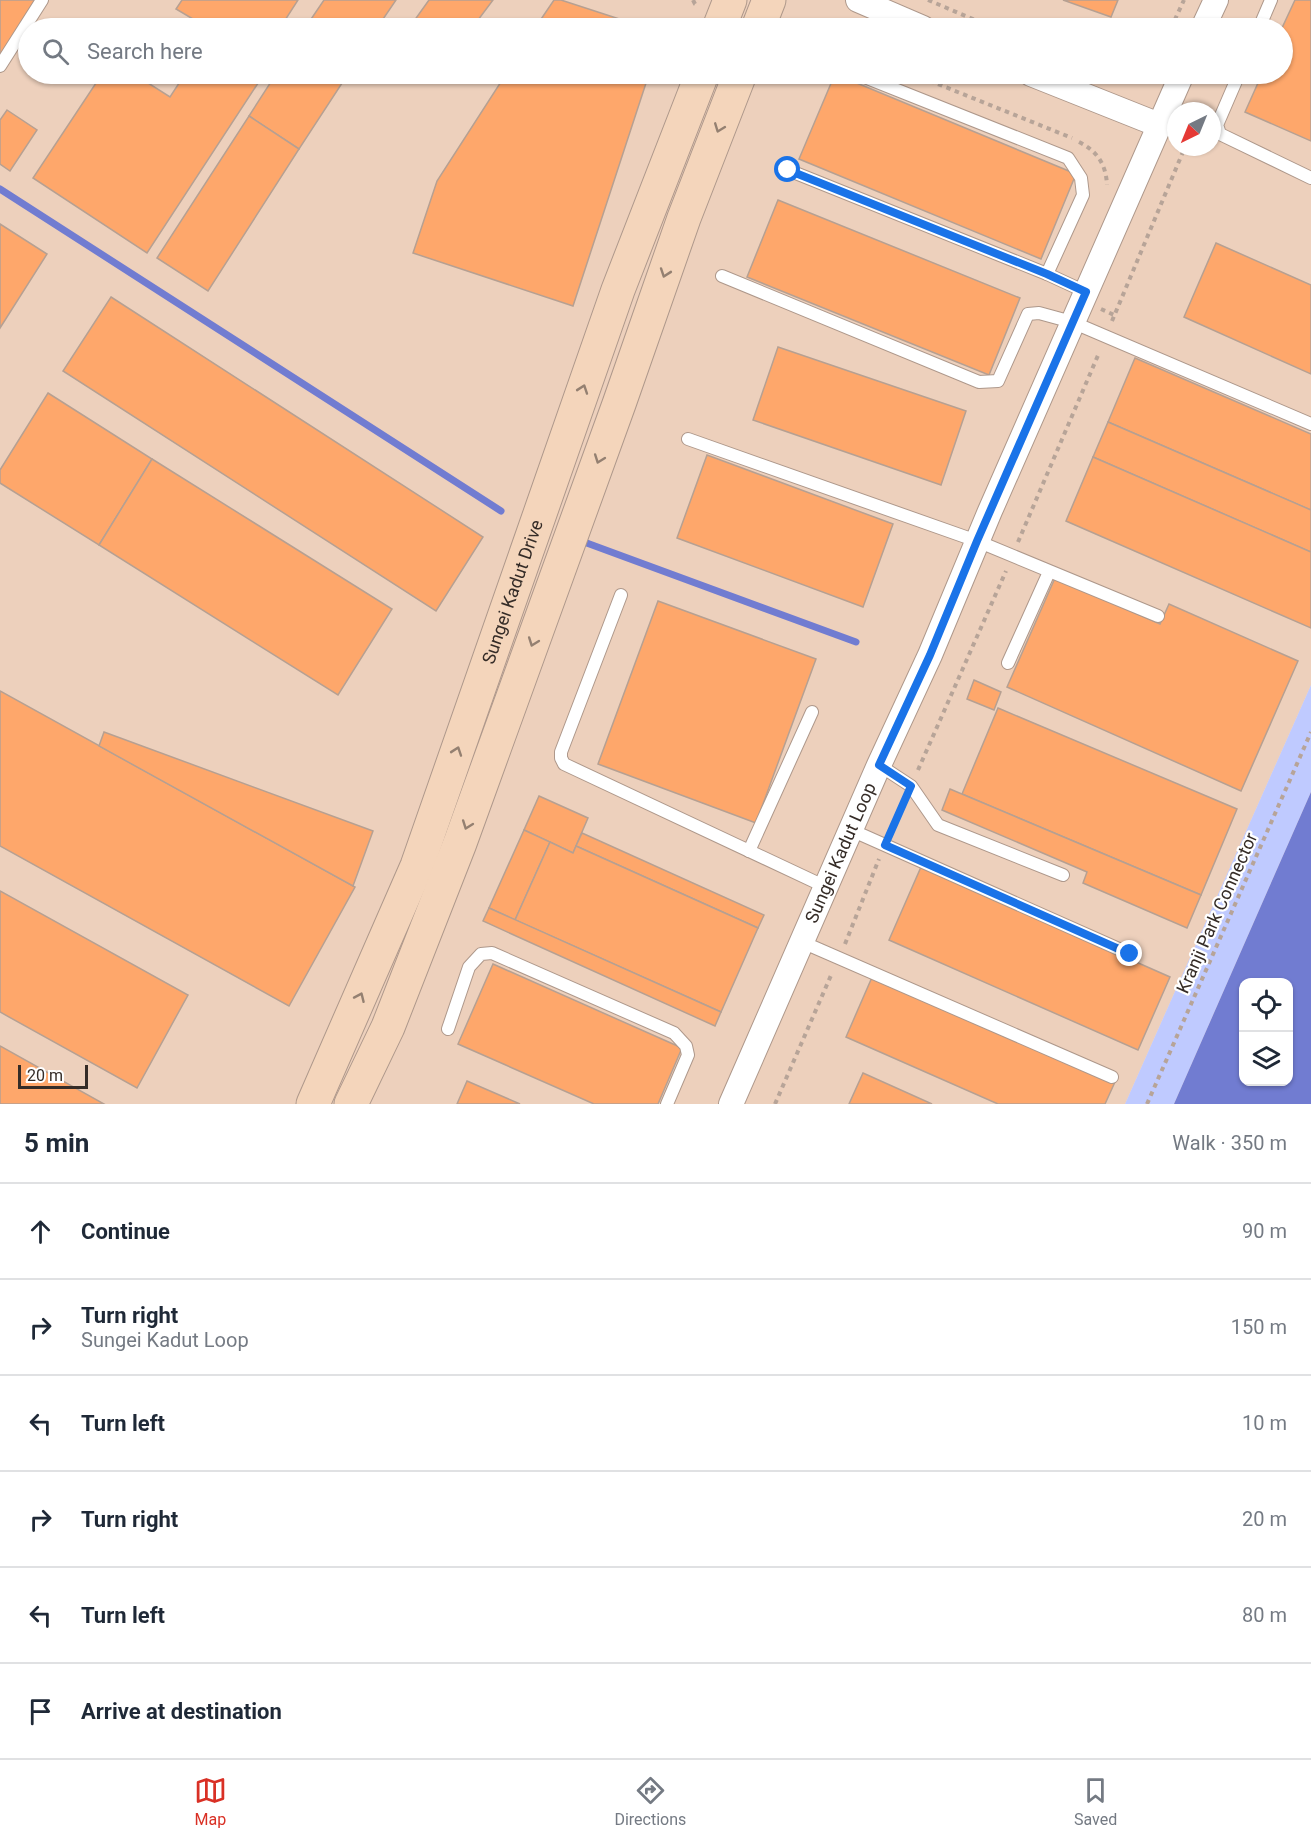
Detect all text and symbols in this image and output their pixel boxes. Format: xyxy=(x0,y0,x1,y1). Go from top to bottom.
search box xyxy=(18,18,1293,84)
icon: search xyxy=(39,35,72,68)
text: Search here xyxy=(87,39,203,64)
north arrow xyxy=(1167,102,1221,156)
one-way arrow xyxy=(714,122,726,133)
route start xyxy=(774,156,800,182)
one-way arrow xyxy=(659,267,672,278)
one-way arrow xyxy=(576,384,589,394)
one-way arrow xyxy=(594,453,607,463)
street label: Sungei Kadut Drive xyxy=(477,517,547,667)
one-way arrow xyxy=(528,636,540,647)
one-way arrow xyxy=(450,746,462,757)
street label: Sungei Kadut Loop xyxy=(800,779,880,926)
one-way arrow xyxy=(461,819,474,830)
street label: Kranji Park Connector xyxy=(1172,829,1261,996)
route end xyxy=(1116,940,1142,966)
map controls xyxy=(1239,978,1293,1086)
button: locate xyxy=(1239,978,1293,1032)
one-way arrow xyxy=(353,992,365,1003)
button: layers xyxy=(1239,1032,1293,1086)
scale bar xyxy=(18,1062,88,1090)
text: 20 m xyxy=(27,1066,63,1085)
text: 5 min xyxy=(24,1128,89,1158)
text: Walk · 350 m xyxy=(1172,1131,1287,1155)
icon: ahead xyxy=(24,1215,57,1248)
text: Continue xyxy=(81,1219,170,1244)
text: 90 m xyxy=(1242,1219,1287,1243)
text: Turn right xyxy=(81,1303,178,1328)
icon: right xyxy=(24,1311,57,1344)
text: 150 m xyxy=(1231,1315,1287,1339)
text: Sungei Kadut Loop xyxy=(81,1328,249,1352)
icon: left xyxy=(24,1407,57,1440)
text: Turn left xyxy=(81,1411,165,1436)
text: 10 m xyxy=(1242,1411,1287,1435)
icon: right xyxy=(24,1503,57,1536)
text: Turn right xyxy=(81,1507,178,1532)
text: 20 m xyxy=(1242,1507,1287,1531)
icon: left xyxy=(24,1599,57,1632)
text: Turn left xyxy=(81,1603,165,1628)
text: 80 m xyxy=(1242,1603,1287,1627)
icon: arrive xyxy=(24,1695,57,1728)
text: Arrive at destination xyxy=(81,1699,282,1724)
tab: Map xyxy=(194,1774,227,1829)
tab: Directions xyxy=(614,1774,686,1829)
tab: Saved xyxy=(1074,1774,1117,1829)

